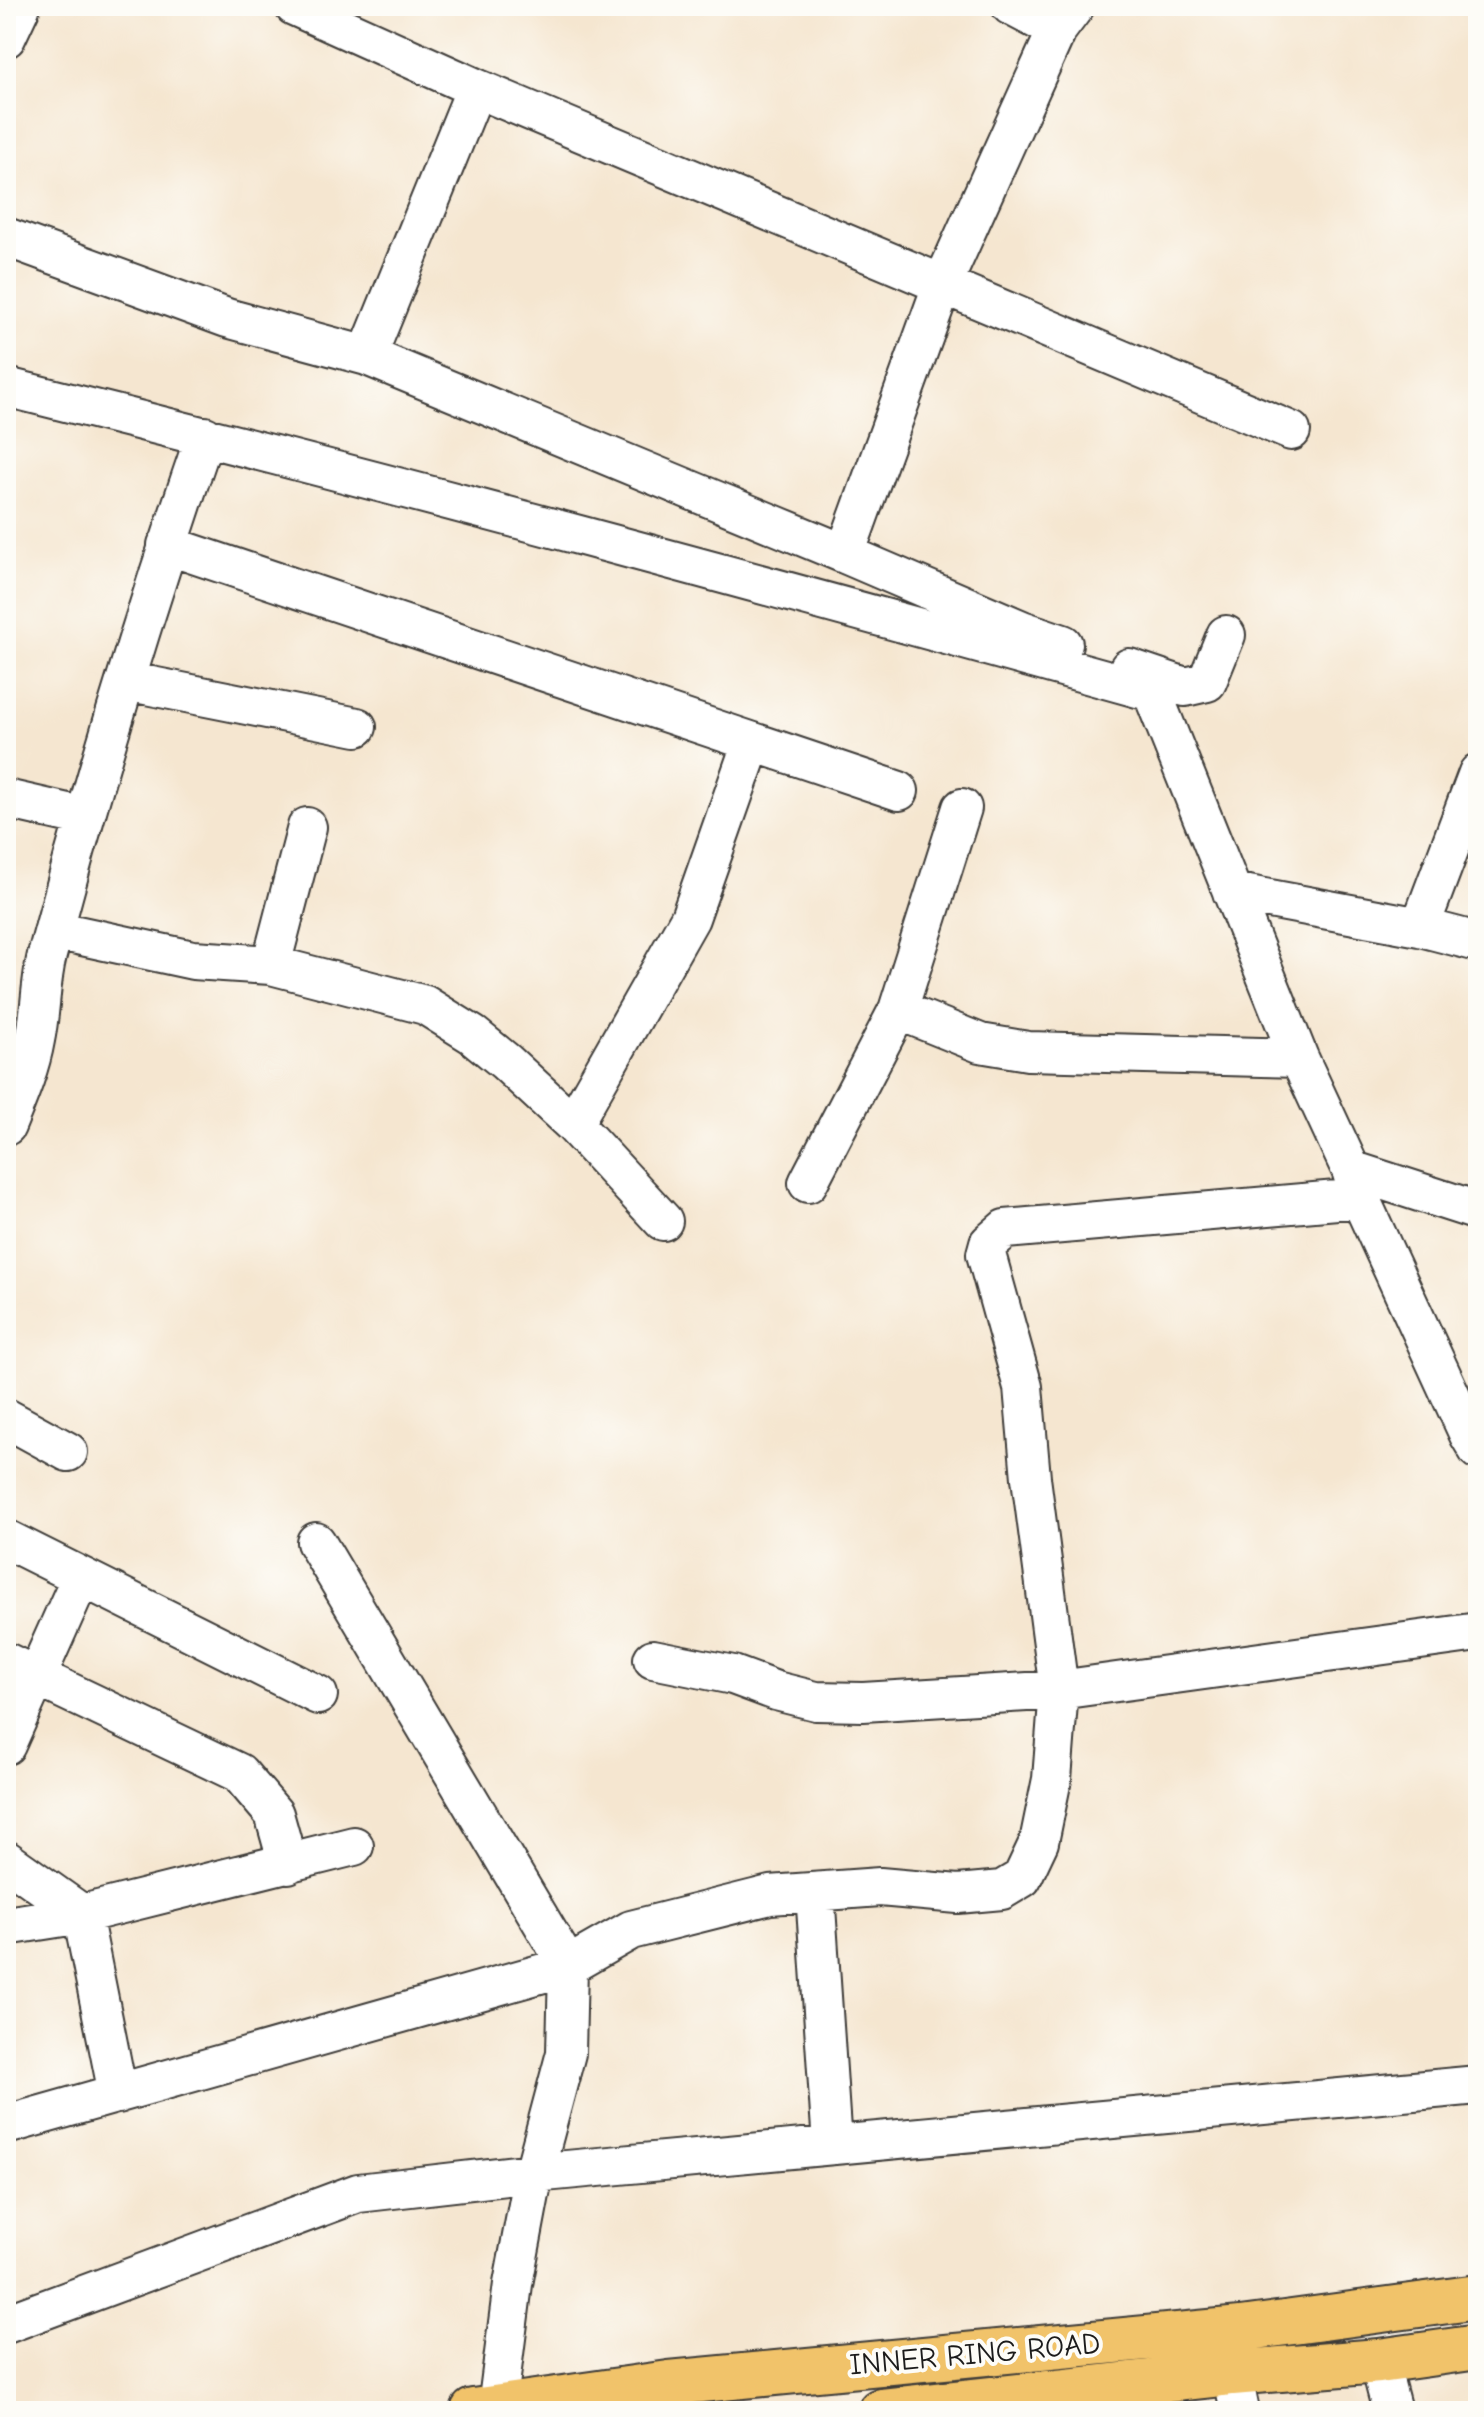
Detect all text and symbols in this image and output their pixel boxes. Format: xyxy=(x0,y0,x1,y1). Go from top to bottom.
street label: INNER RING ROAD xyxy=(848,2326,1102,2382)

